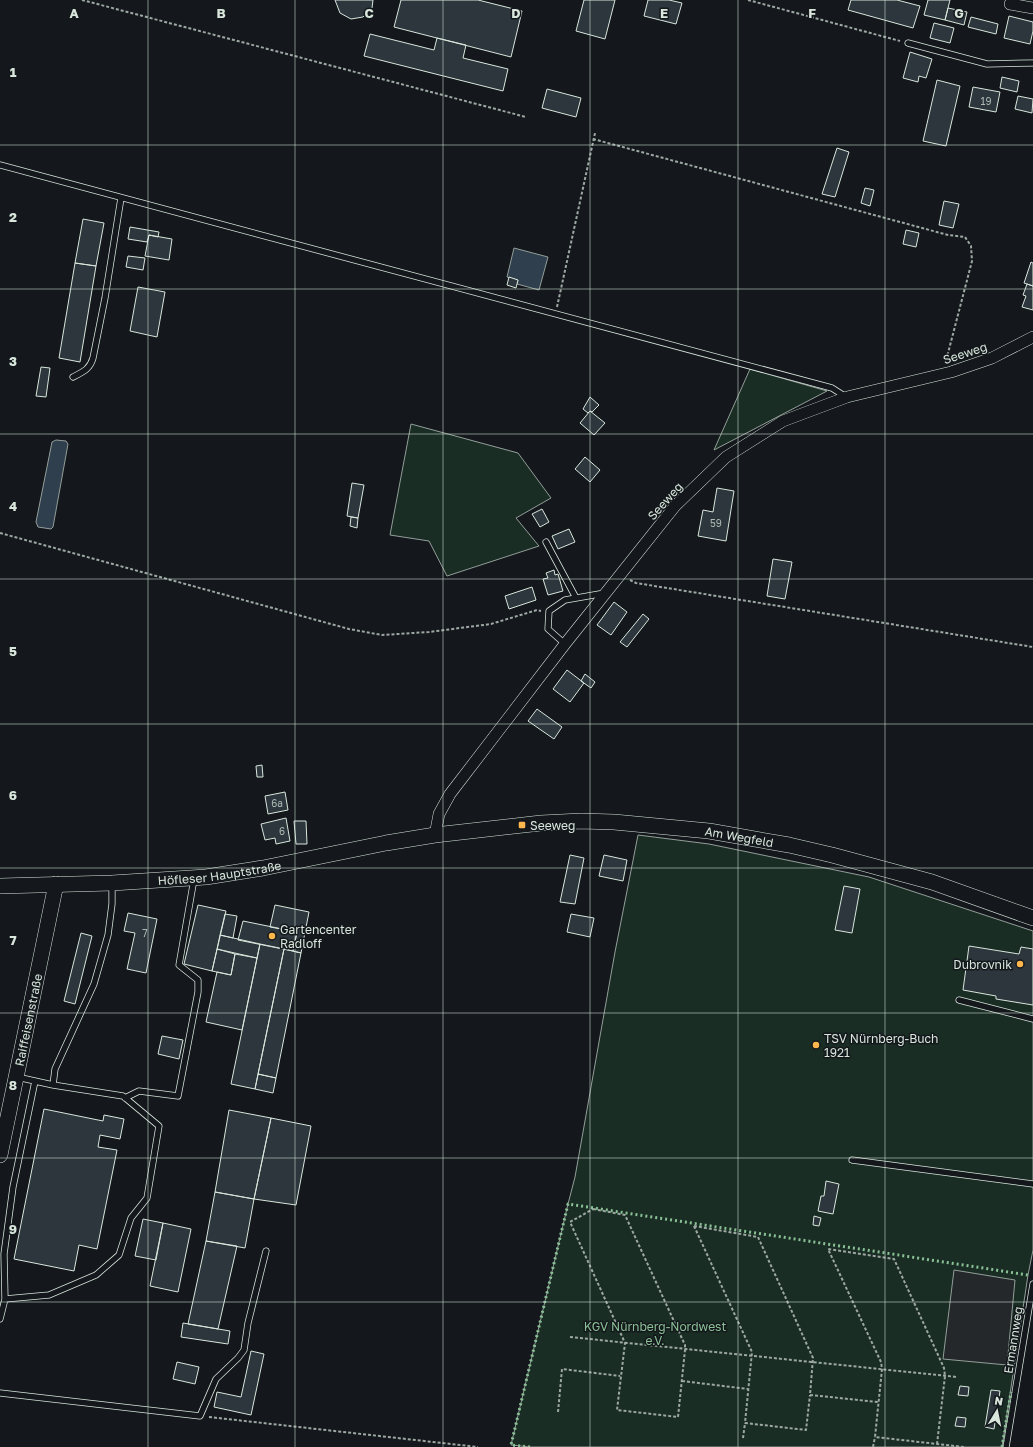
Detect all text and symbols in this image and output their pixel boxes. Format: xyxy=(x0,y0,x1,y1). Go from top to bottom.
text: A xyxy=(69,5,79,21)
text: B xyxy=(216,5,226,21)
text: C xyxy=(364,5,374,21)
text: D xyxy=(511,5,521,21)
text: E xyxy=(660,5,668,21)
text: F xyxy=(808,5,816,21)
text: G xyxy=(954,5,964,21)
text: 1 xyxy=(10,64,17,80)
house number: 19 xyxy=(981,95,991,107)
text: 2 xyxy=(9,209,17,225)
street label: Seeweg xyxy=(941,339,989,367)
text: 3 xyxy=(9,353,17,369)
street label: Seeweg xyxy=(644,479,686,523)
text: 4 xyxy=(9,498,17,514)
house number: 59 xyxy=(710,517,722,529)
text: 5 xyxy=(9,643,17,659)
text: 6 xyxy=(9,787,17,803)
house number: 6a xyxy=(271,797,283,809)
place label: Seeweg xyxy=(530,818,575,833)
marker: Seeweg xyxy=(517,820,527,830)
street label: Am Wegfeld xyxy=(704,823,775,850)
house number: 6 xyxy=(279,825,285,837)
street label: Höfleser Hauptstraße xyxy=(157,857,282,888)
place label: Gartencenter Radloff xyxy=(280,922,357,951)
house number: 7 xyxy=(142,927,148,939)
marker: Gartencenter Radloff xyxy=(267,931,277,941)
text: 7 xyxy=(9,932,17,948)
place label: Dubrovnik xyxy=(953,957,1012,972)
marker: Dubrovnik xyxy=(1015,959,1025,969)
street label: Raiffeisenstraße xyxy=(11,972,45,1068)
place label: TSV Nürnberg-Buch 1921 xyxy=(824,1031,938,1060)
marker: TSV Nürnberg-Buch 1921 xyxy=(811,1040,821,1050)
text: 8 xyxy=(9,1077,17,1093)
text: 9 xyxy=(9,1221,17,1237)
street label: Ermannweg xyxy=(1000,1305,1026,1375)
park label: KGV Nürnberg-Nordwest e.V. xyxy=(584,1319,726,1348)
north arrow xyxy=(977,1391,1017,1431)
text: N xyxy=(994,1394,1004,1408)

